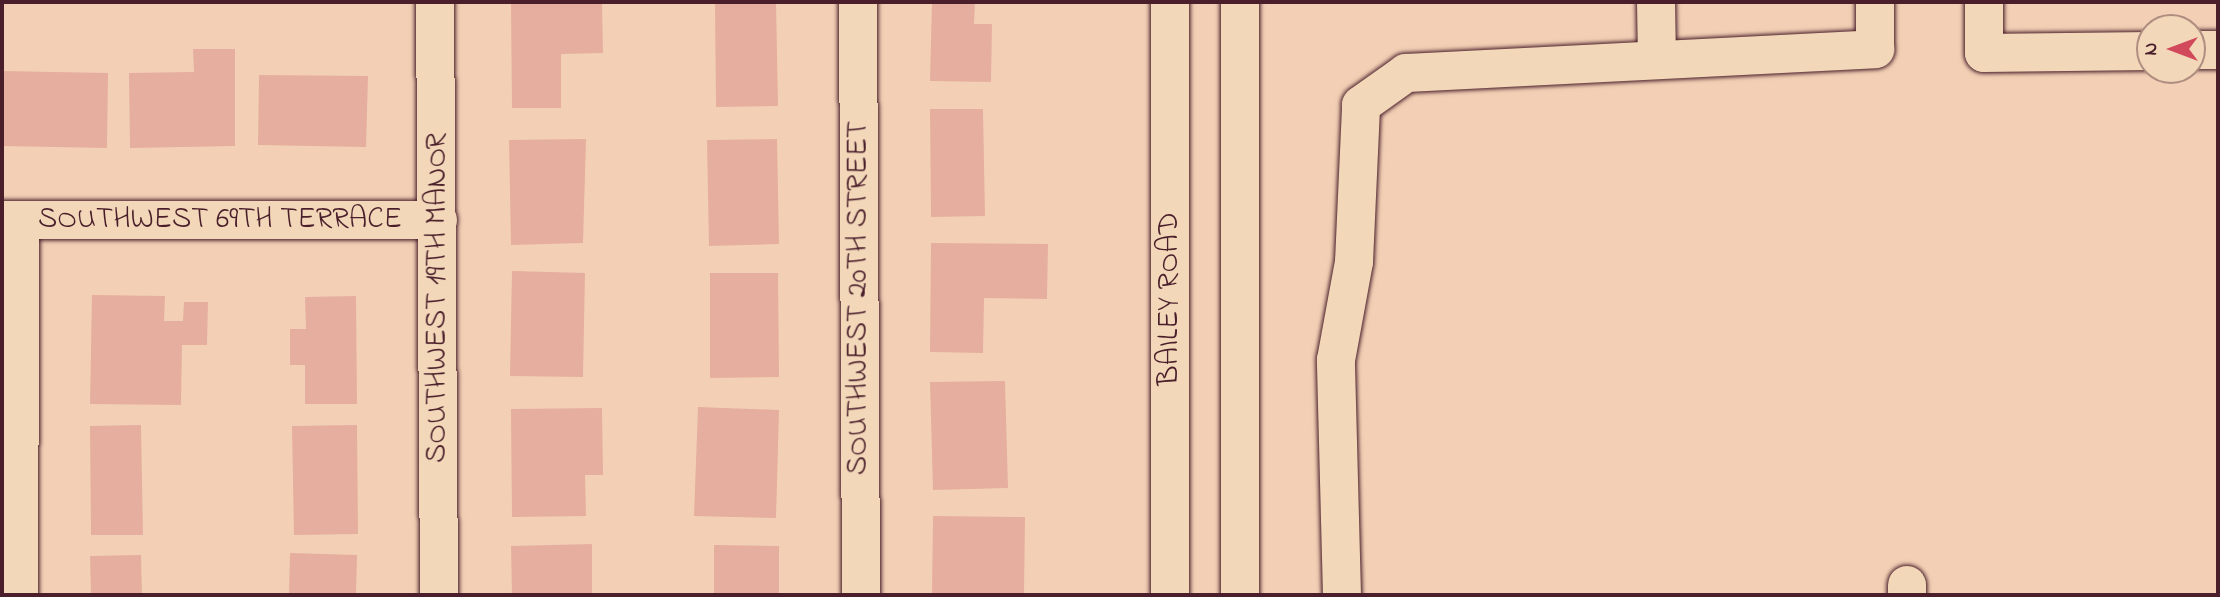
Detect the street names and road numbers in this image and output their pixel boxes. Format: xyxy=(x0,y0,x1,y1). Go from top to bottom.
street label: SOUTHWEST 20TH STREET xyxy=(841,121,877,475)
street label: SOUTHWEST 19TH MANOR xyxy=(420,133,456,463)
street label: SOUTHWEST 69TH TERRACE xyxy=(38,202,402,238)
street label: BAILEY ROAD xyxy=(1152,212,1188,386)

